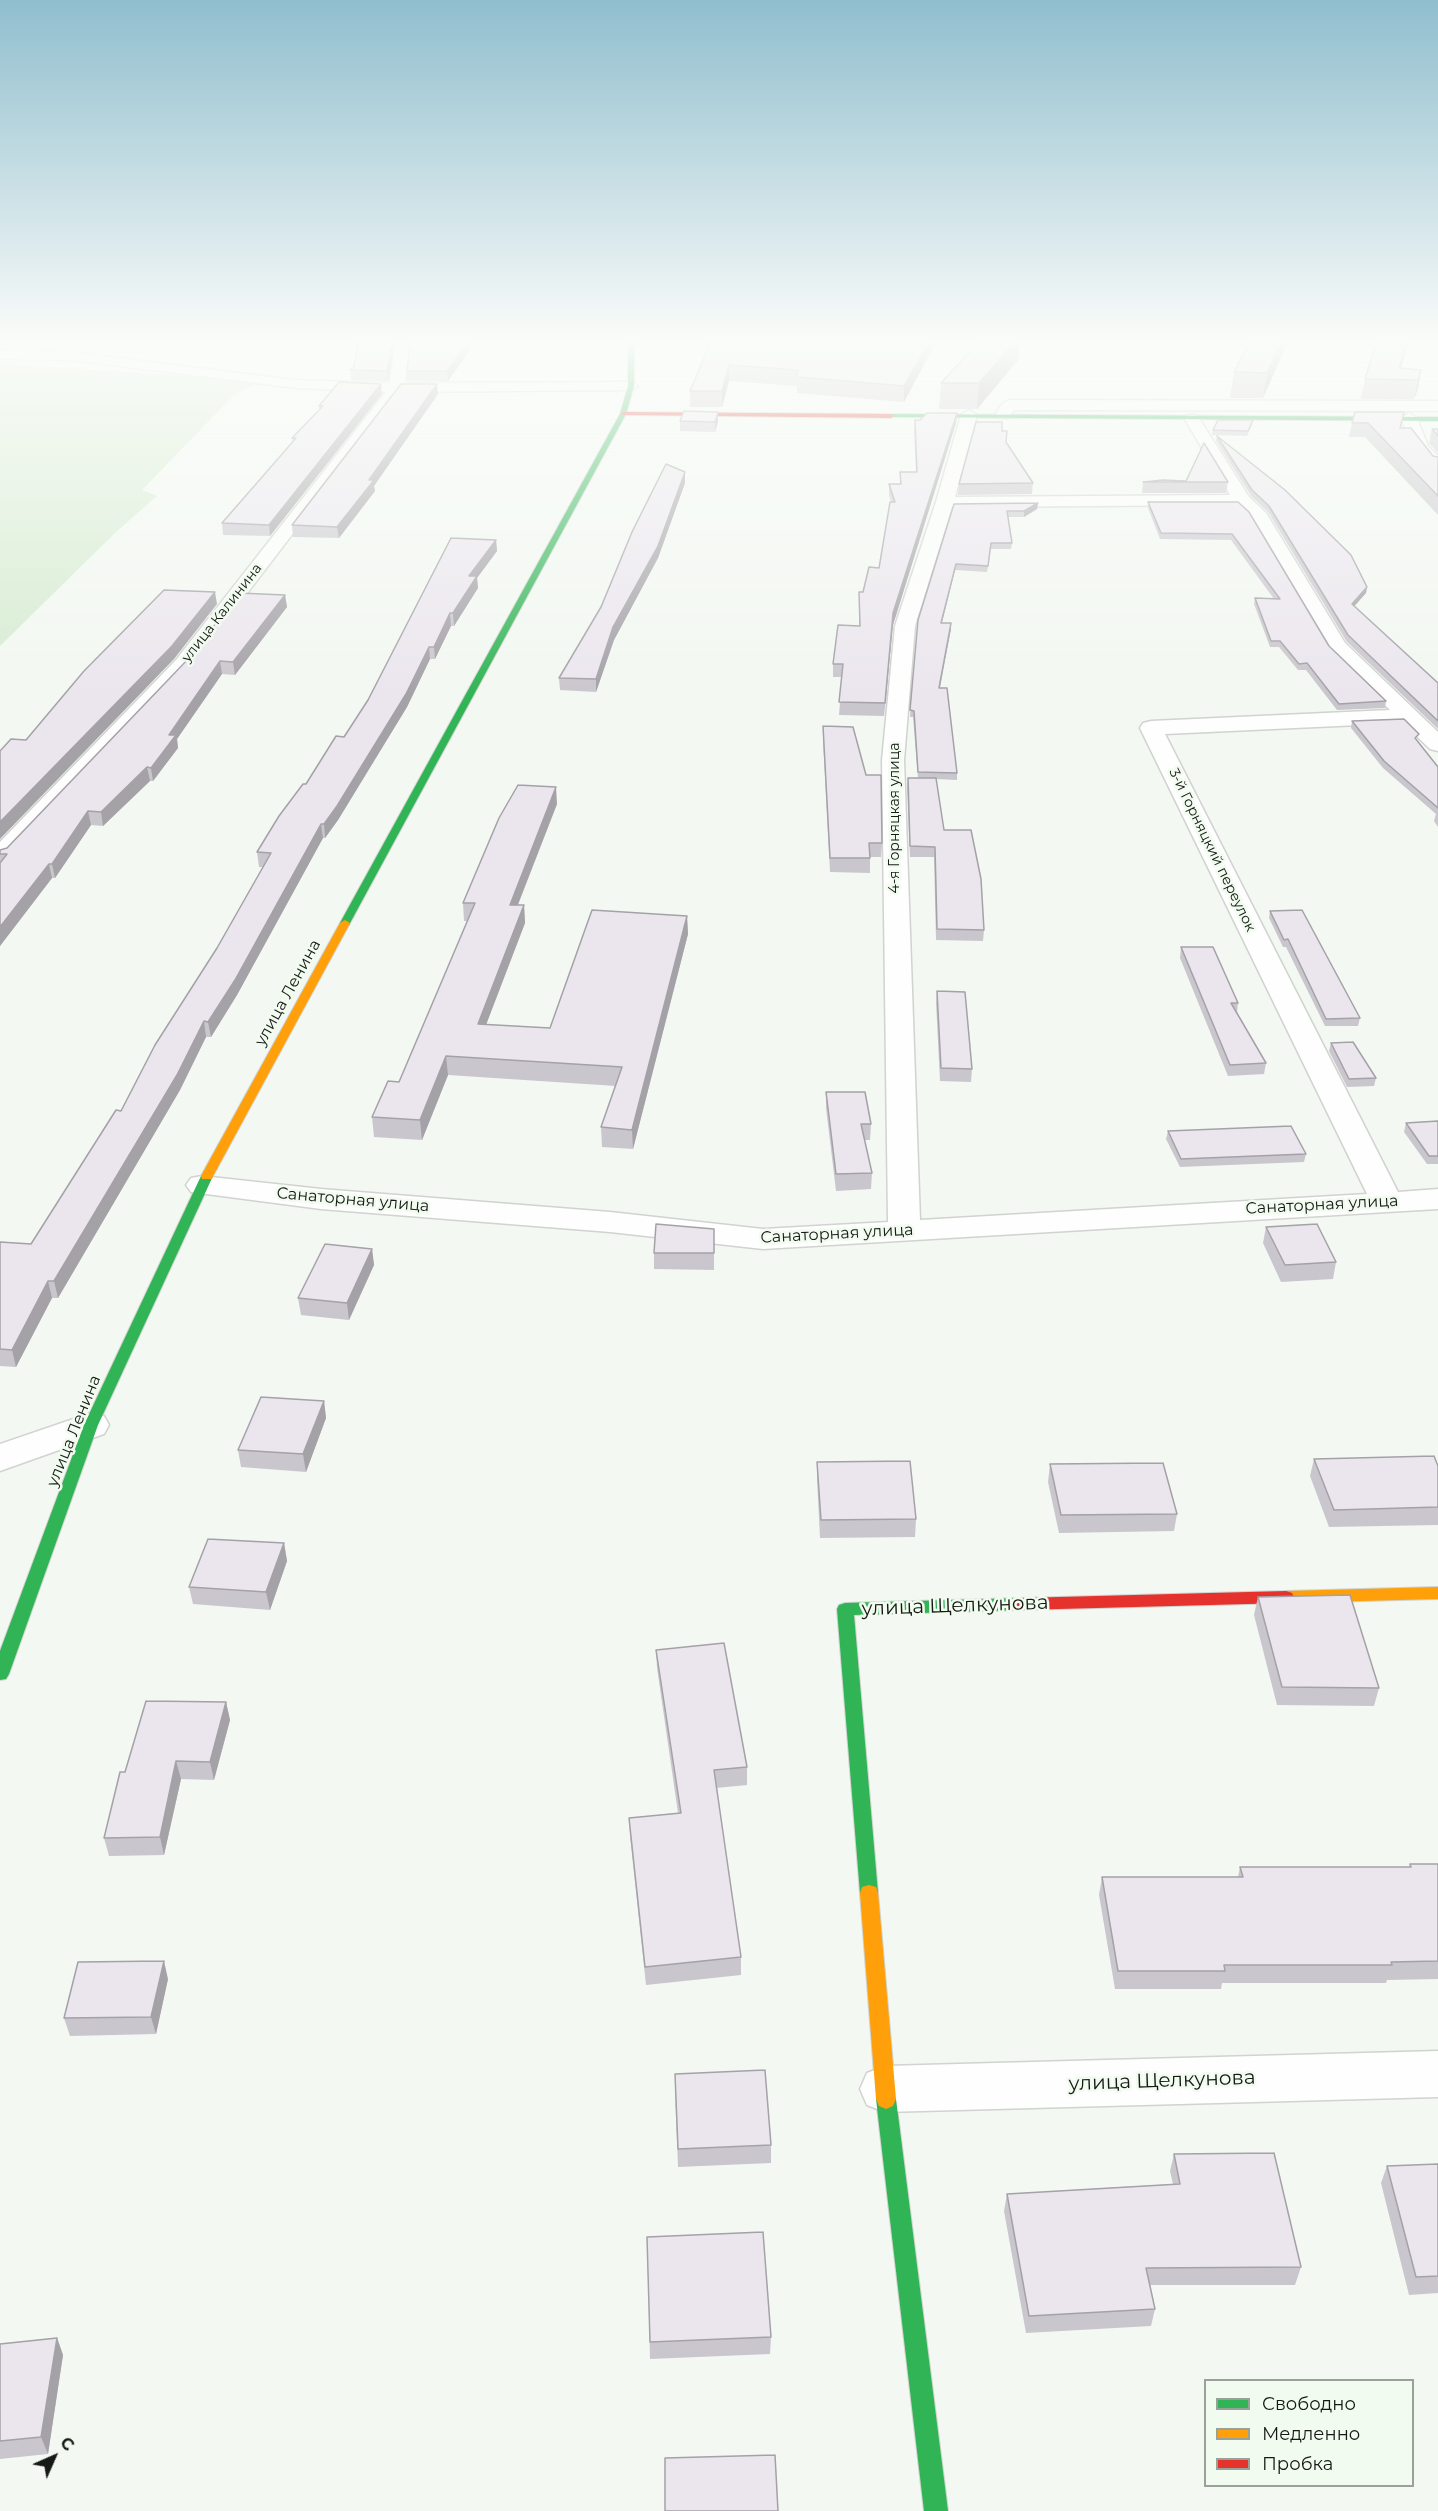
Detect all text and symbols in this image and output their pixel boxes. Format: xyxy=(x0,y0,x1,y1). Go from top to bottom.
street label: улица Калинина xyxy=(178,560,266,666)
street label: 4-я Горняцкая улица xyxy=(887,743,903,893)
street label: 3-й Горняцкий переулок xyxy=(1165,766,1259,934)
street label: улица Ленина xyxy=(251,937,325,1049)
street label: Санаторная улица xyxy=(276,1184,430,1216)
street label: Санаторная улица xyxy=(1245,1191,1399,1219)
street label: Санаторная улица xyxy=(760,1220,914,1248)
street label: улица Ленина xyxy=(43,1372,105,1490)
street label: улица Щелкунова xyxy=(861,1591,1049,1621)
street label: улица Щелкунова xyxy=(1068,2066,1256,2096)
legend xyxy=(1204,2379,1414,2487)
text: Свободно xyxy=(1262,2393,1356,2415)
text: Медленно xyxy=(1262,2423,1360,2445)
north arrow xyxy=(24,2427,84,2487)
text: С xyxy=(56,2433,78,2455)
text: Пробка xyxy=(1262,2453,1333,2475)

